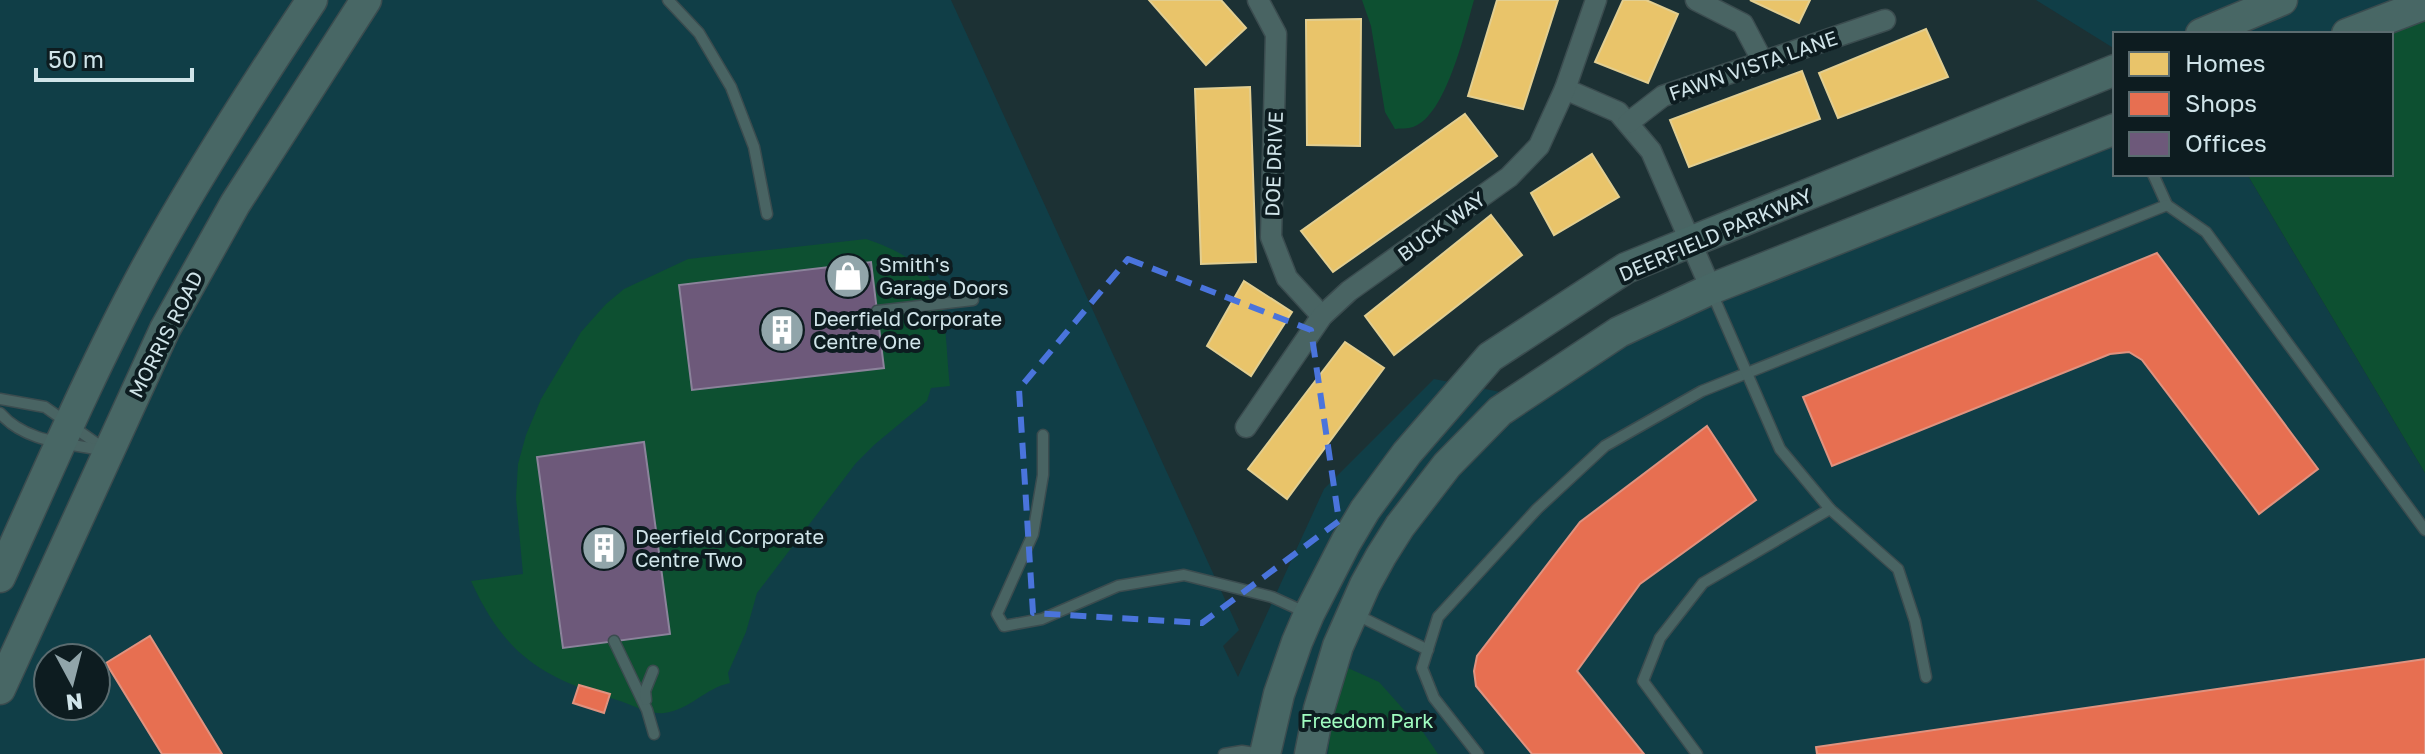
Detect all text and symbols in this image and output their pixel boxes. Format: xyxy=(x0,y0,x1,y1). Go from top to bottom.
street label: FAWN VISTA LANE xyxy=(1666,25,1840,105)
scale bar xyxy=(36,32,192,82)
legend xyxy=(2113,32,2393,176)
text: 50 m xyxy=(48,44,104,73)
text: Homes xyxy=(2185,48,2266,77)
text: Shops xyxy=(2185,88,2257,117)
street label: DOE DRIVE xyxy=(1259,111,1287,217)
text: Offices xyxy=(2185,128,2267,157)
street label: DEERFIELD PARKWAY xyxy=(1615,182,1815,286)
street label: BUCK WAY xyxy=(1392,186,1490,266)
shop icon: Smith's Garage Doors xyxy=(824,252,872,300)
place label: Smith's Garage Doors xyxy=(879,252,1009,299)
street label: MORRIS ROAD xyxy=(123,267,207,401)
building icon: Deerfield Corporate Centre One xyxy=(758,306,806,354)
place label: Deerfield Corporate Centre One xyxy=(813,306,1002,353)
building icon: Deerfield Corporate Centre Two xyxy=(580,524,628,572)
place label: Deerfield Corporate Centre Two xyxy=(635,524,824,571)
north arrow xyxy=(32,642,112,722)
text: N xyxy=(65,688,84,717)
park label: Freedom Park xyxy=(1301,708,1434,732)

